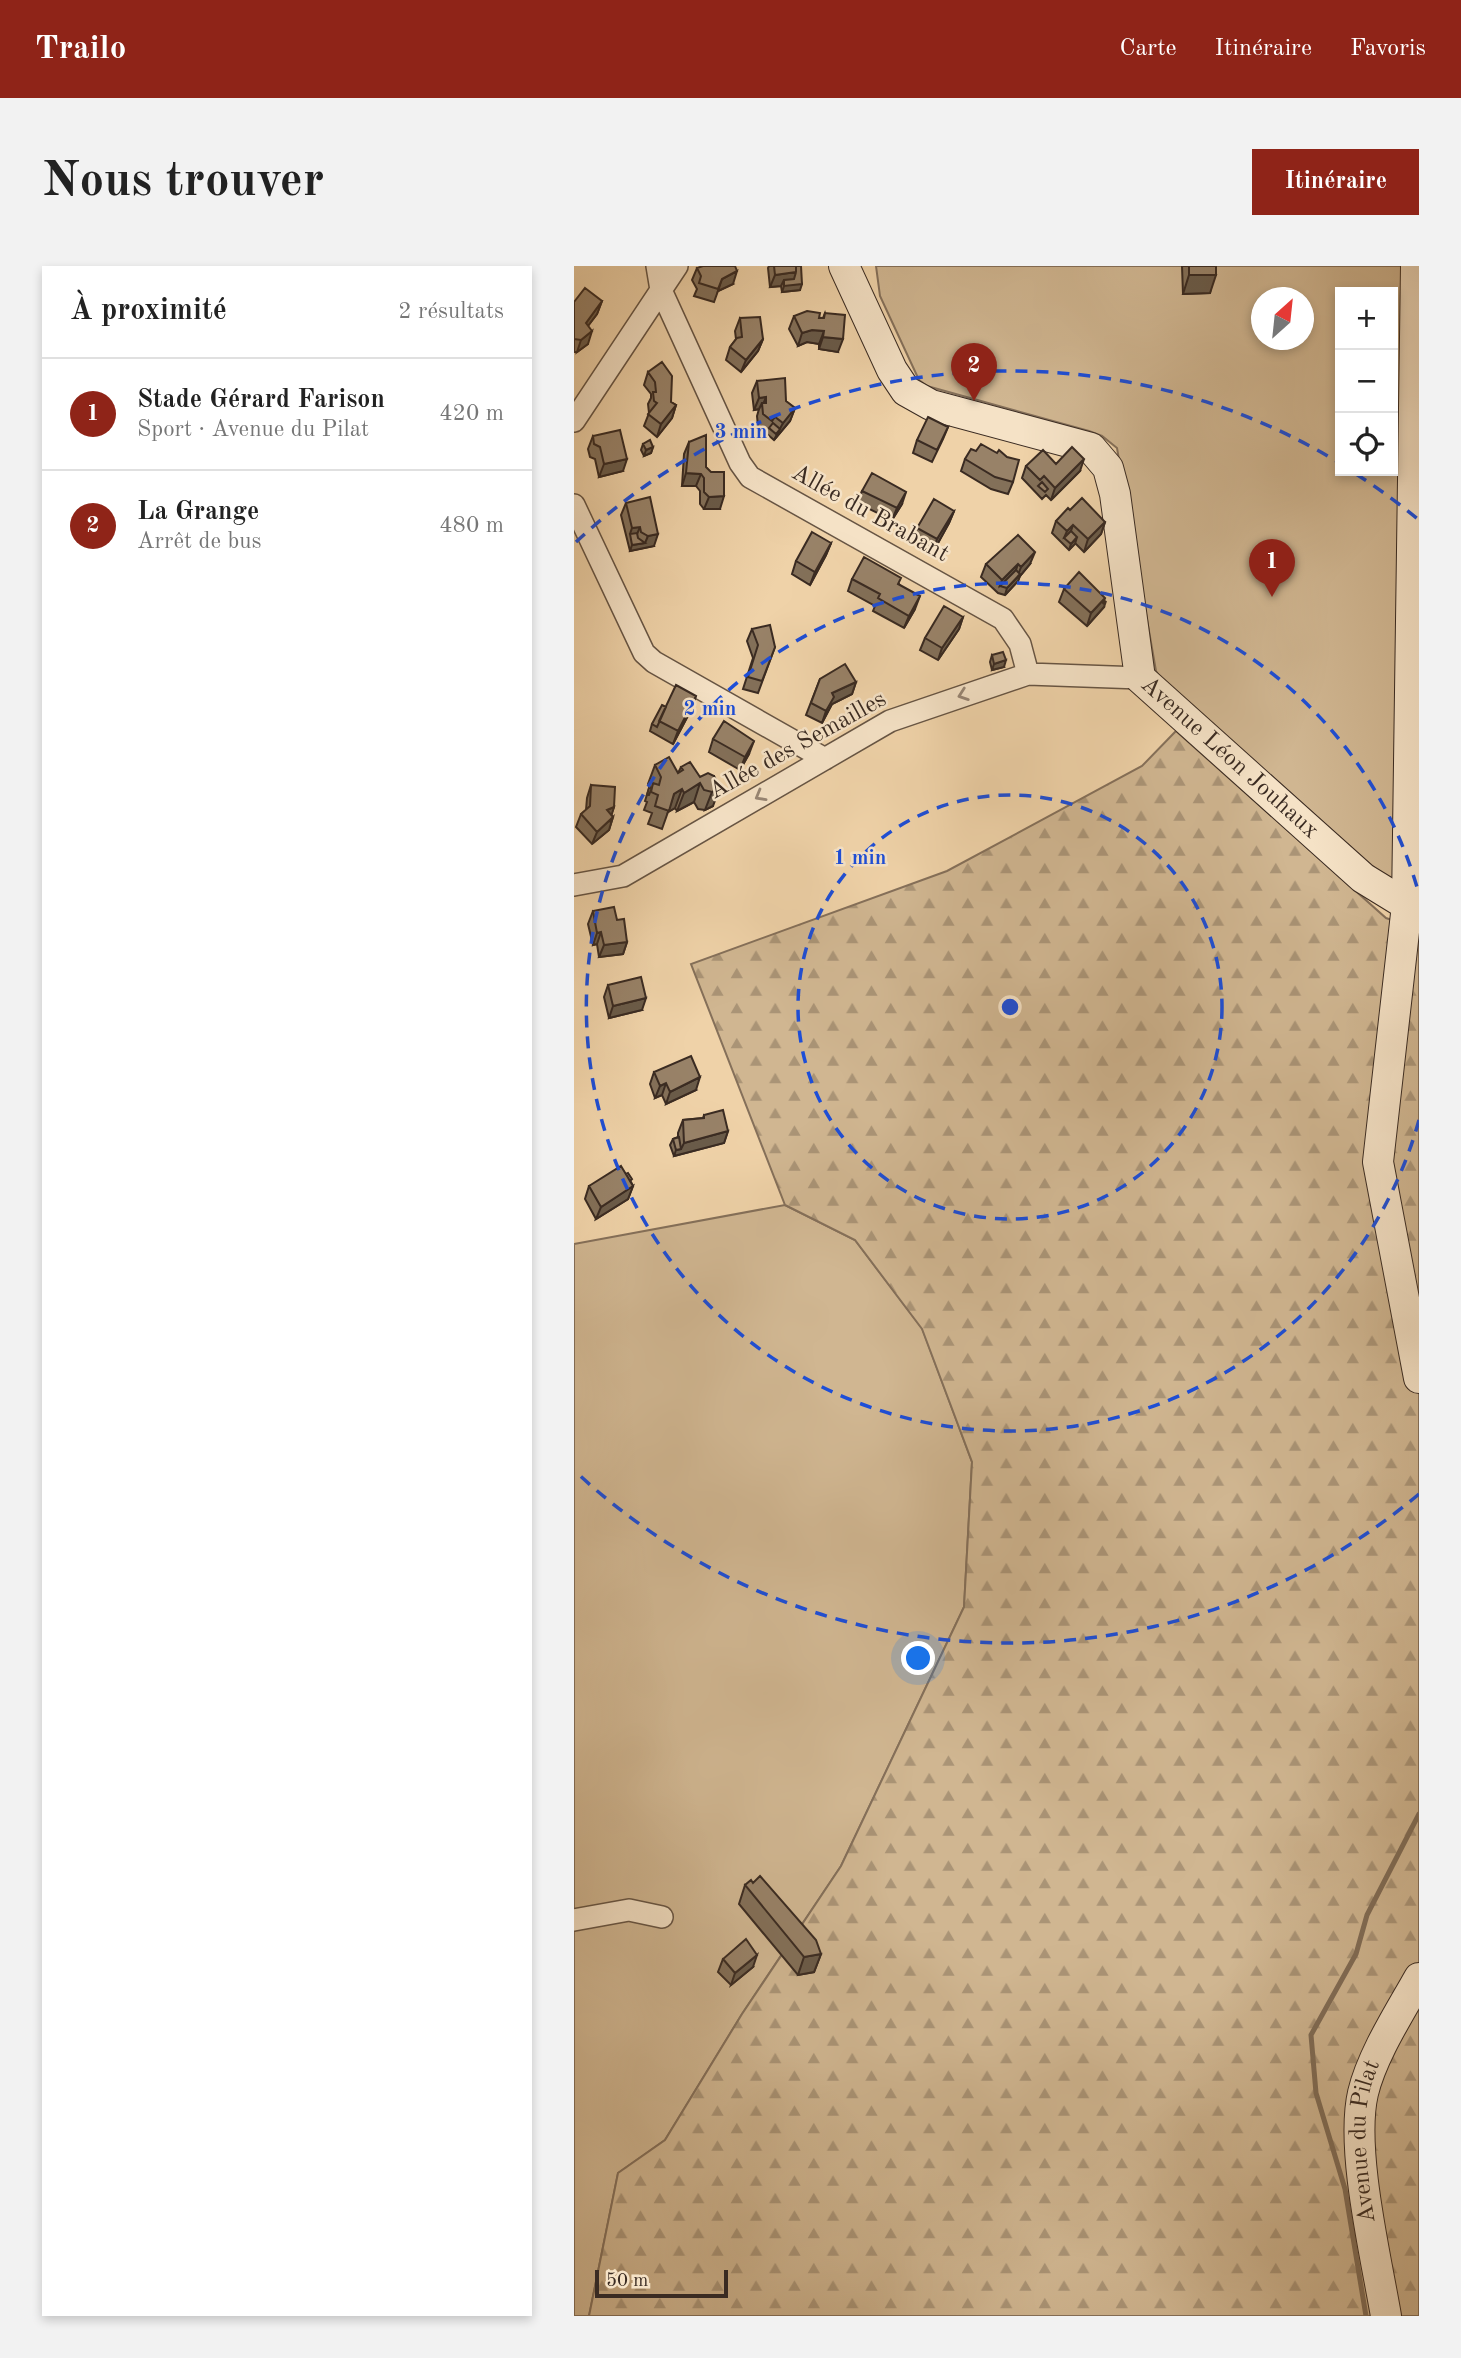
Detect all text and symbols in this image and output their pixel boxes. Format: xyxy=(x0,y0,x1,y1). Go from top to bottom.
text: Trailo xyxy=(35,33,126,66)
text: Carte xyxy=(1119,37,1177,61)
text: Itinéraire xyxy=(1215,37,1312,61)
text: Favoris xyxy=(1350,37,1426,61)
button: Itinéraire xyxy=(1252,149,1419,215)
text: Nous trouver xyxy=(42,158,324,207)
north arrow xyxy=(1251,287,1314,350)
map controls xyxy=(1335,287,1398,476)
button: + xyxy=(1335,287,1398,350)
text: À proximité xyxy=(70,296,227,326)
text: 2 résultats xyxy=(398,300,504,323)
pin: 2 xyxy=(951,343,997,401)
button: − xyxy=(1335,350,1398,413)
text: Stade Gérard Farison xyxy=(137,387,385,413)
text: 1 xyxy=(86,402,100,425)
text: 420 m xyxy=(439,402,504,425)
button: locate xyxy=(1335,413,1398,476)
text: Sport · Avenue du Pilat xyxy=(137,418,369,441)
text: 3 min xyxy=(715,422,767,443)
street label: Allée du Brabant xyxy=(787,461,953,567)
text: La Grange xyxy=(137,499,259,525)
text: 2 xyxy=(86,514,100,537)
text: 480 m xyxy=(439,514,504,537)
text: Arrêt de bus xyxy=(137,530,262,553)
pin: 1 xyxy=(1249,539,1295,597)
street label: Avenue Léon Jouhaux xyxy=(1136,673,1323,844)
street label: Allée des Semailles xyxy=(705,687,891,805)
one-way arrow xyxy=(957,687,970,701)
text: 2 min xyxy=(684,699,736,720)
one-way arrow xyxy=(755,788,768,801)
text: 1 min xyxy=(834,848,886,869)
centre of rings xyxy=(998,995,1022,1019)
your location xyxy=(901,1641,935,1675)
street label: Avenue du Pilat xyxy=(1347,2056,1385,2225)
scale bar xyxy=(595,2267,728,2299)
text: 50 m xyxy=(606,2272,648,2291)

